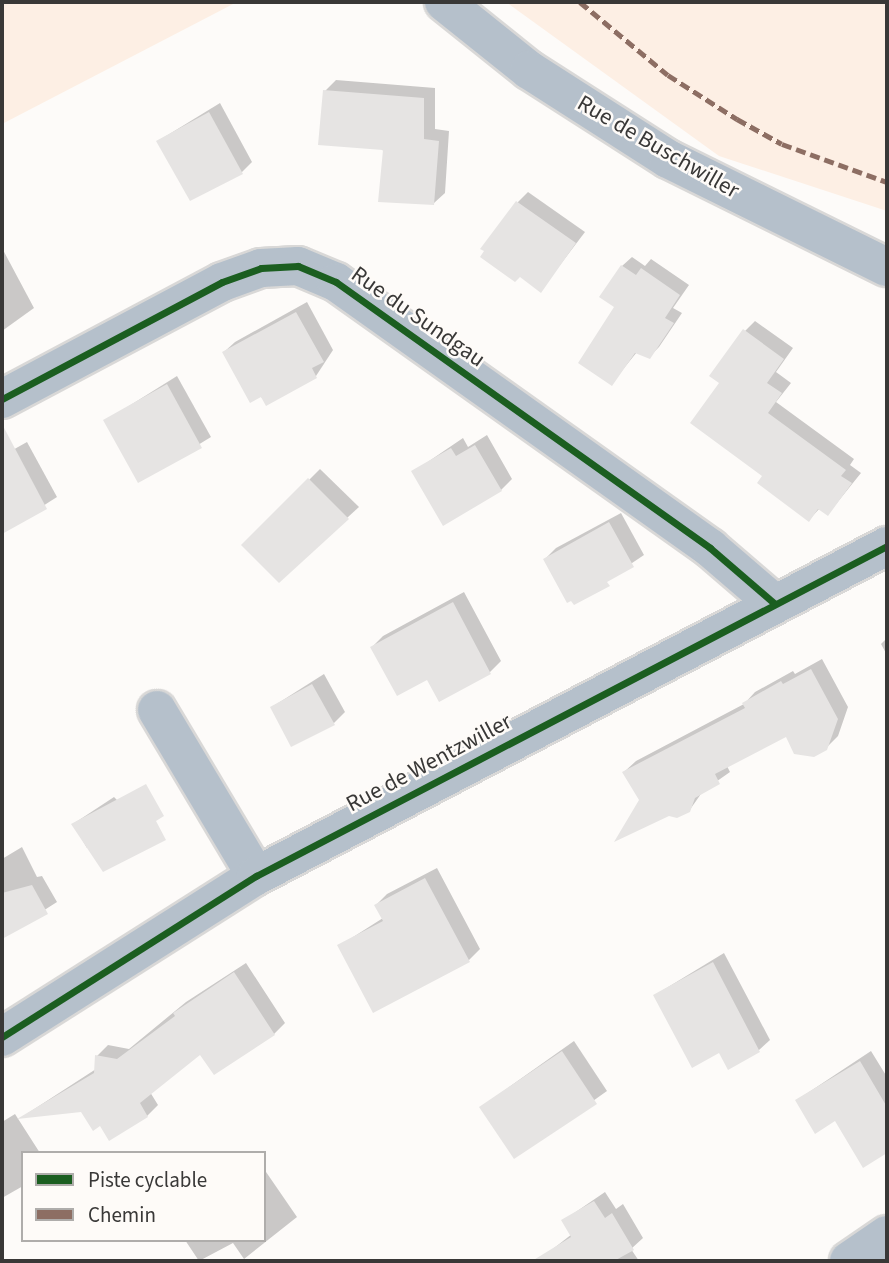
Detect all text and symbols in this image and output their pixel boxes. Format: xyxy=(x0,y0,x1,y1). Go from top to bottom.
street label: Rue de Buschwiller xyxy=(572,89,744,205)
street label: Rue du Sundgau xyxy=(346,261,490,373)
street label: Rue de Wentzwiller xyxy=(342,708,516,818)
legend xyxy=(21,1151,266,1242)
text: Piste cyclable xyxy=(88,1165,207,1195)
text: Chemin xyxy=(88,1200,156,1230)

